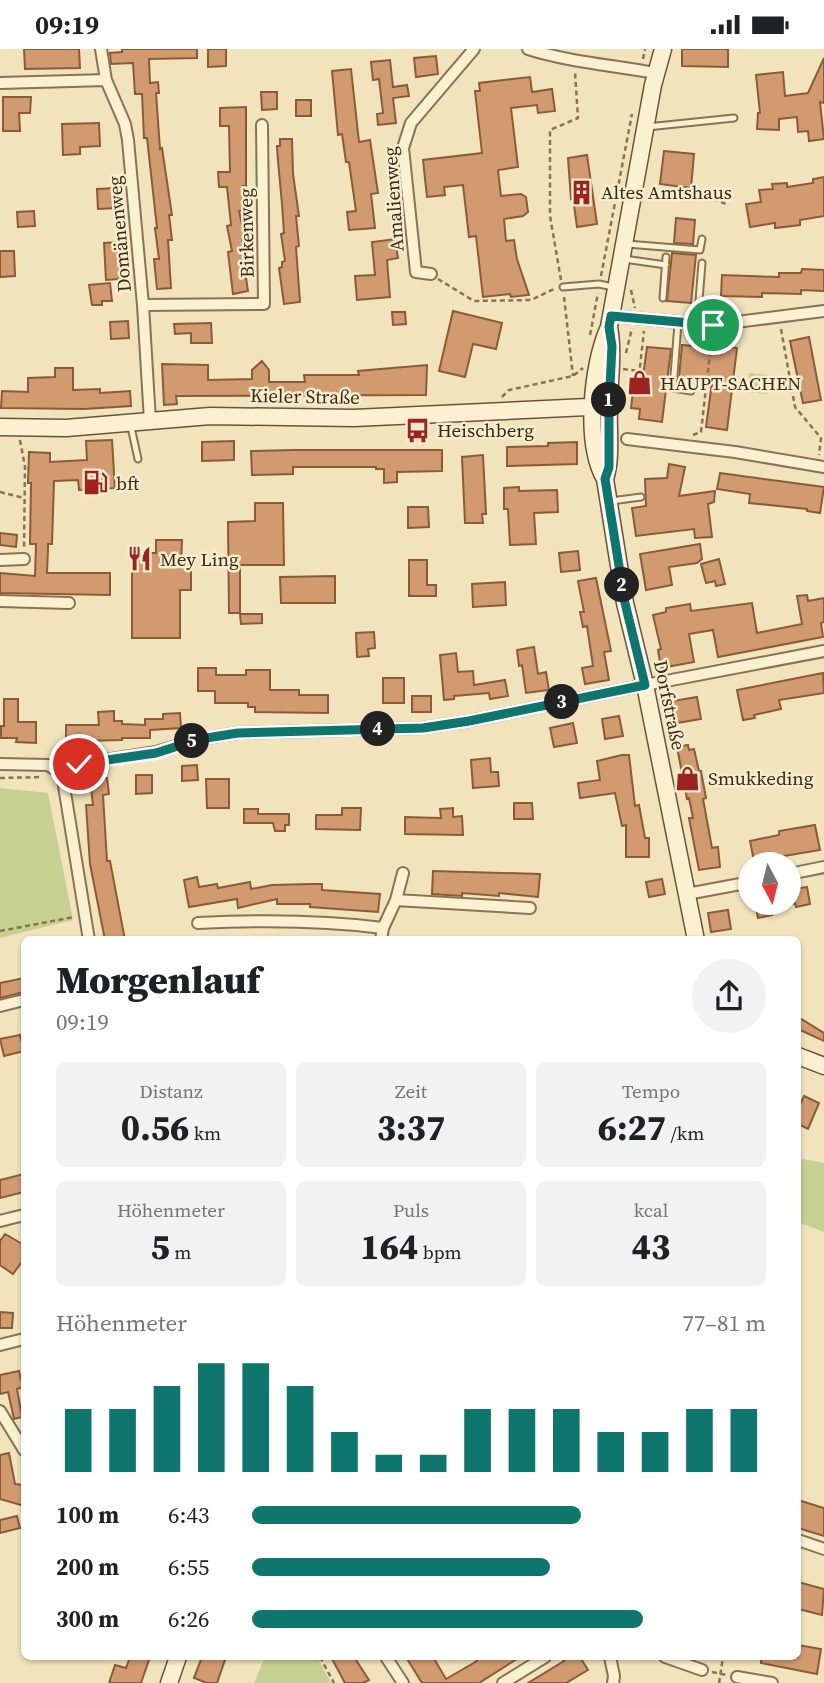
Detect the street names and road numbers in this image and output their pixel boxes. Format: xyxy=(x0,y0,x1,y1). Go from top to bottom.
street label: Amalienweg xyxy=(376,146,410,252)
street label: Domänenweg xyxy=(101,175,137,293)
street label: Birkenweg xyxy=(232,188,260,278)
street label: Kieler Straße xyxy=(250,382,360,410)
street label: Dorfstraße xyxy=(648,658,692,752)

